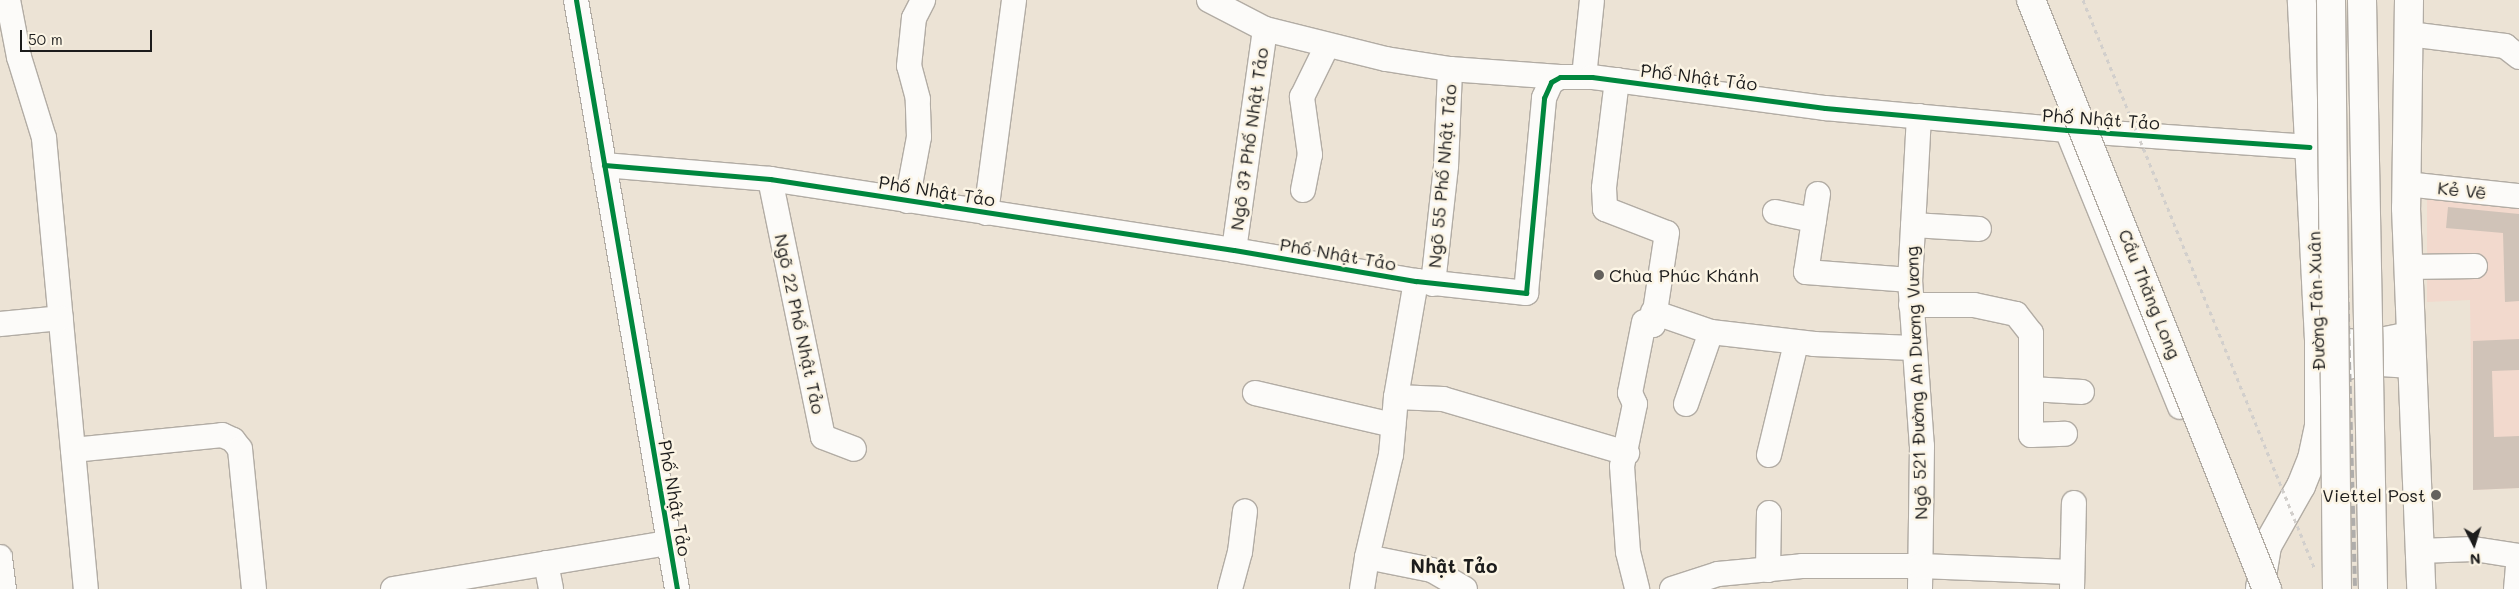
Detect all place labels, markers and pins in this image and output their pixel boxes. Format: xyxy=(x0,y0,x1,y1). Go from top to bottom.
place label: Chùa Phúc Khánh xyxy=(1609,264,1759,286)
marker: Chùa Phúc Khánh xyxy=(1593,269,1605,281)
place label: Viettel Post xyxy=(2322,484,2426,506)
marker: Viettel Post xyxy=(2430,489,2442,501)

